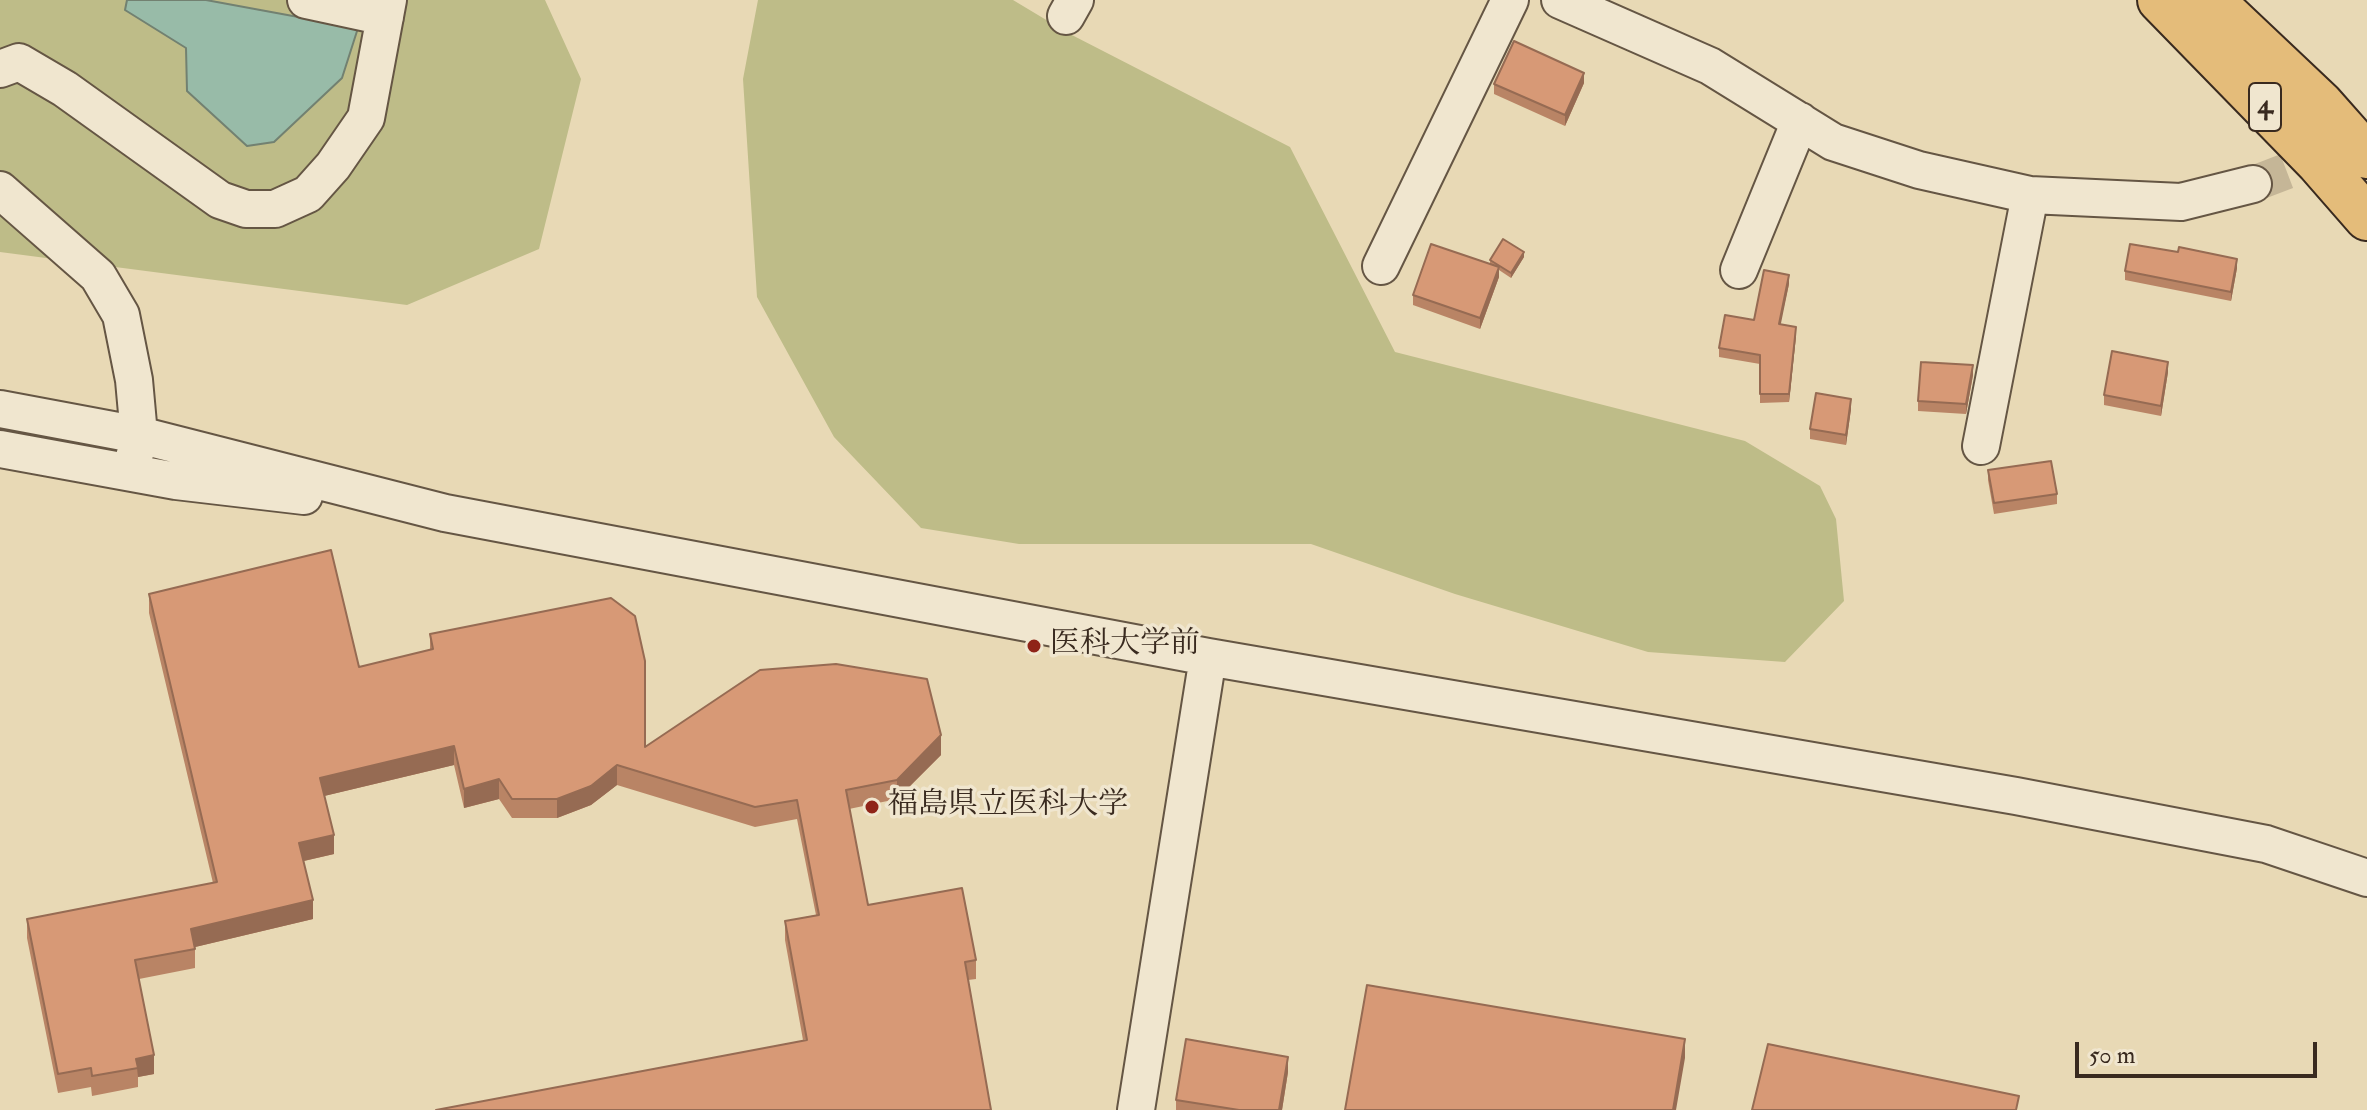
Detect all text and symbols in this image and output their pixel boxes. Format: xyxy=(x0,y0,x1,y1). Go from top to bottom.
road number: 4 xyxy=(2249,83,2281,131)
place label: 医科大学前 xyxy=(1050,628,1200,664)
marker: 医科大学前 xyxy=(1025,637,1043,655)
place label: 福島県立医科大学 xyxy=(888,789,1128,825)
marker: 福島県立医科大学 xyxy=(863,798,881,816)
scale bar xyxy=(2079,1026,2321,1076)
text: 50 m xyxy=(2089,1040,2135,1071)

